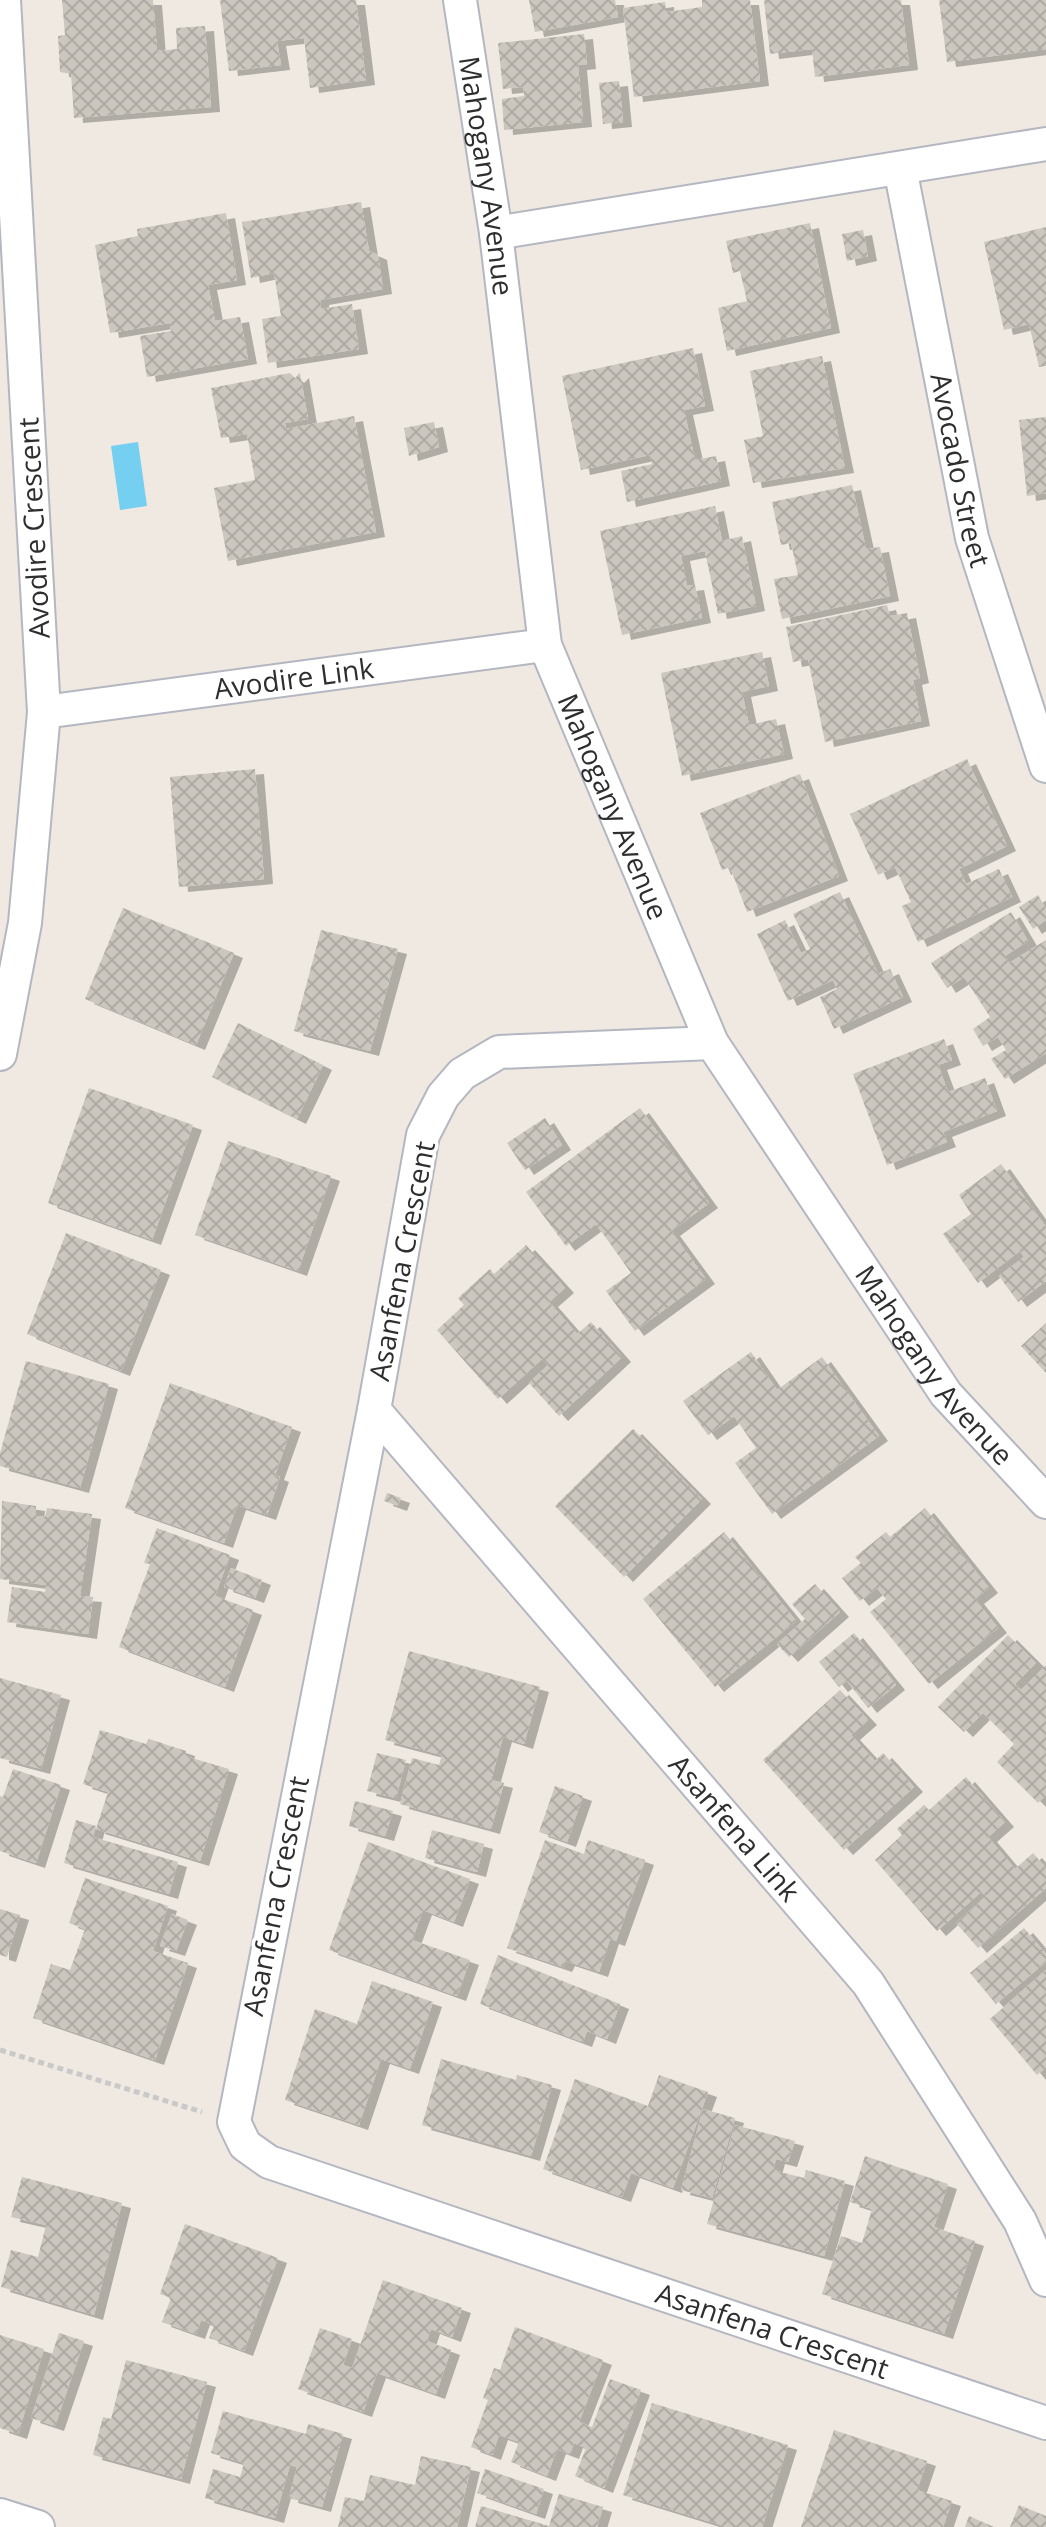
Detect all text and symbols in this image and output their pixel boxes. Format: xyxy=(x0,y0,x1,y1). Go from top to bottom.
street label: Mahogany Avenue xyxy=(451,54,523,298)
street label: Avocado Street xyxy=(922,370,1000,572)
street label: Avodire Crescent xyxy=(8,416,58,640)
street label: Avodire Link xyxy=(211,648,376,707)
street label: Mahogany Avenue xyxy=(550,688,678,925)
street label: Asanfena Crescent xyxy=(359,1138,443,1384)
street label: Mahogany Avenue xyxy=(847,1257,1022,1473)
street label: Asanfena Link xyxy=(661,1746,809,1909)
street label: Asanfena Crescent xyxy=(233,1773,317,2019)
street label: Asanfena Crescent xyxy=(651,2273,894,2387)

